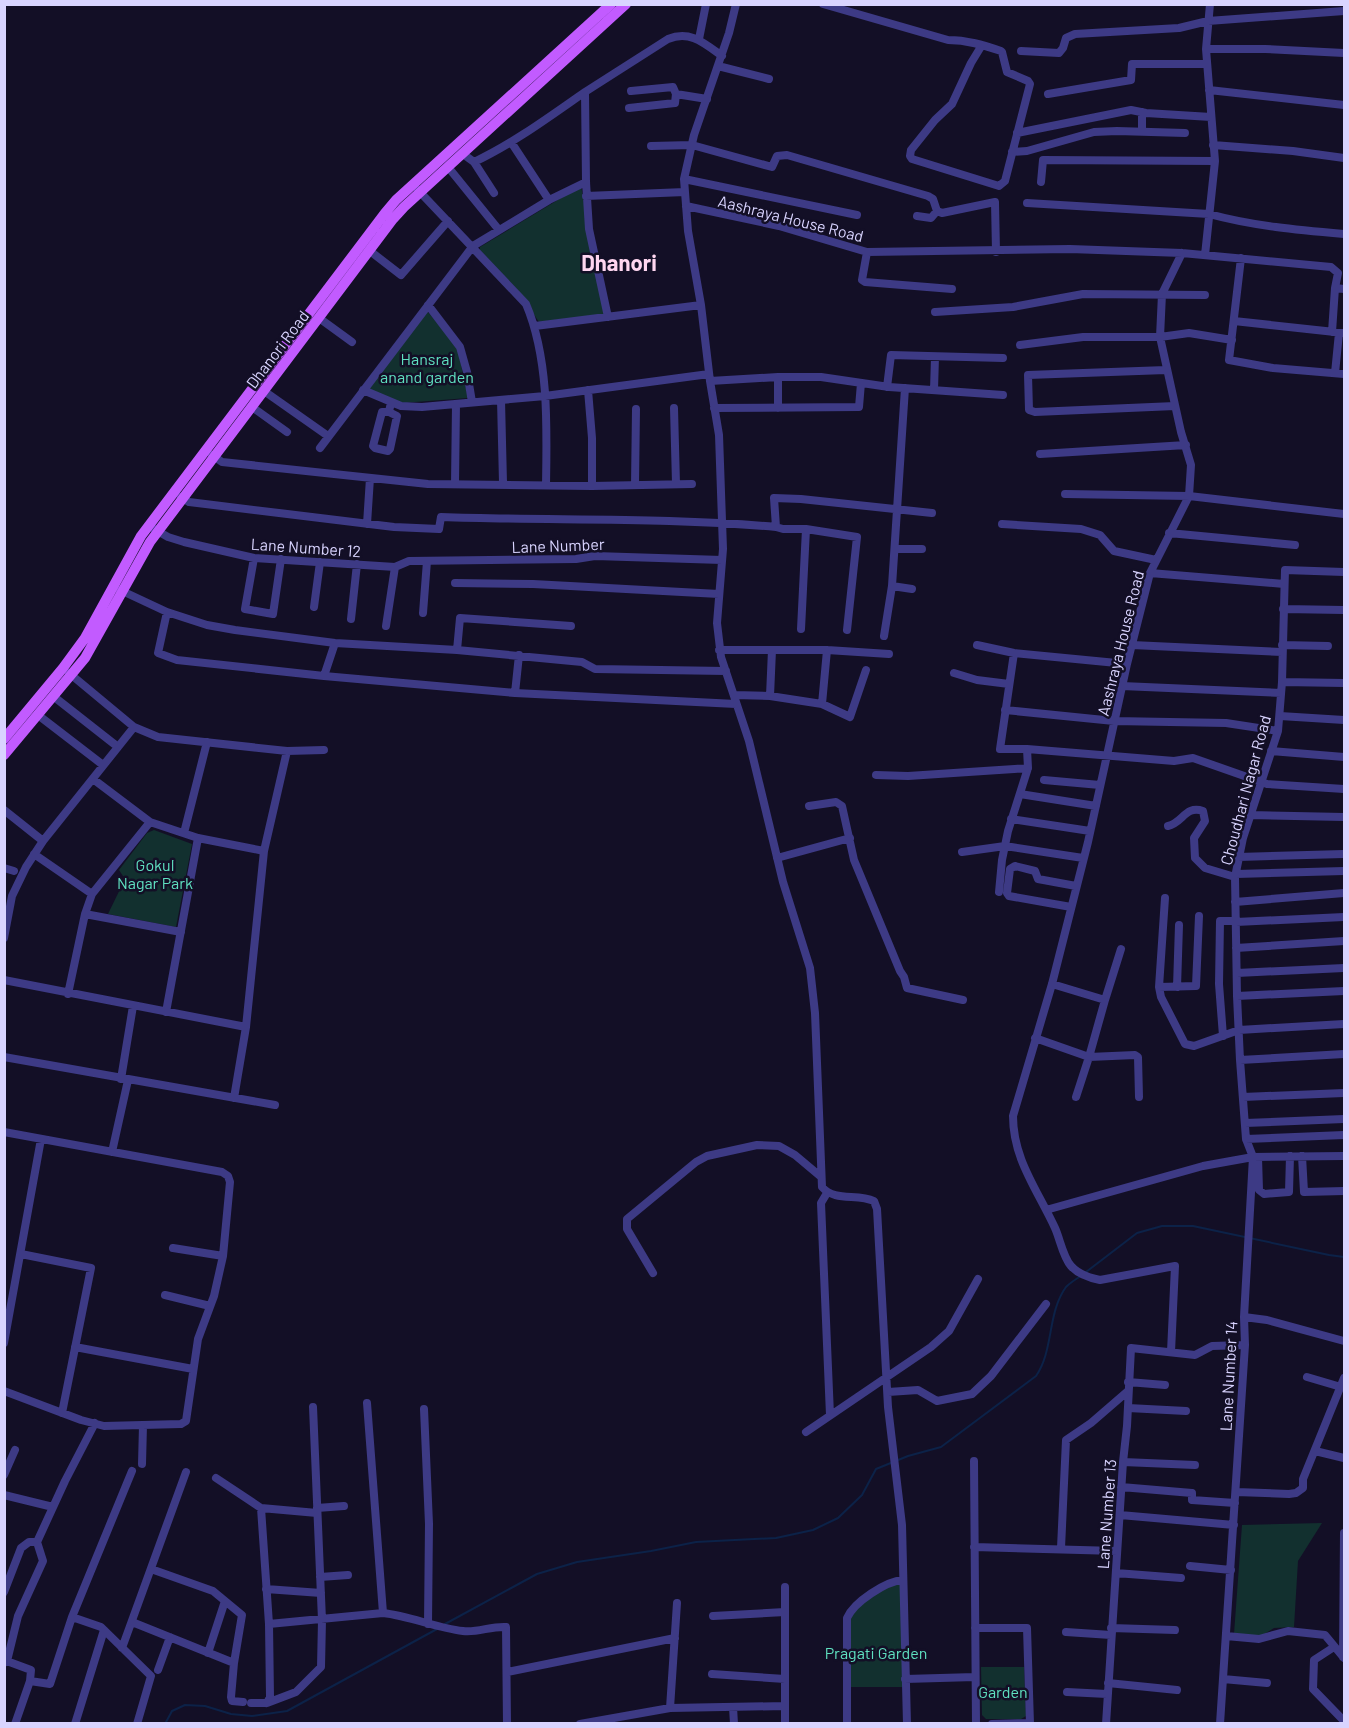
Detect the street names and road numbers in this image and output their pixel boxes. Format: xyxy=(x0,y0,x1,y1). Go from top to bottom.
street label: Aashraya House Road xyxy=(716,191,866,245)
street label: Dhanori Road xyxy=(242,306,312,392)
street label: Lane Number 12 xyxy=(250,534,362,560)
street label: Lane Number xyxy=(511,534,605,556)
street label: Aashraya House Road xyxy=(1093,568,1147,718)
street label: Choudhari Nagar Road xyxy=(1216,713,1274,867)
street label: Lane Number 14 xyxy=(1216,1320,1240,1432)
street label: Lane Number 13 xyxy=(1093,1458,1119,1570)

